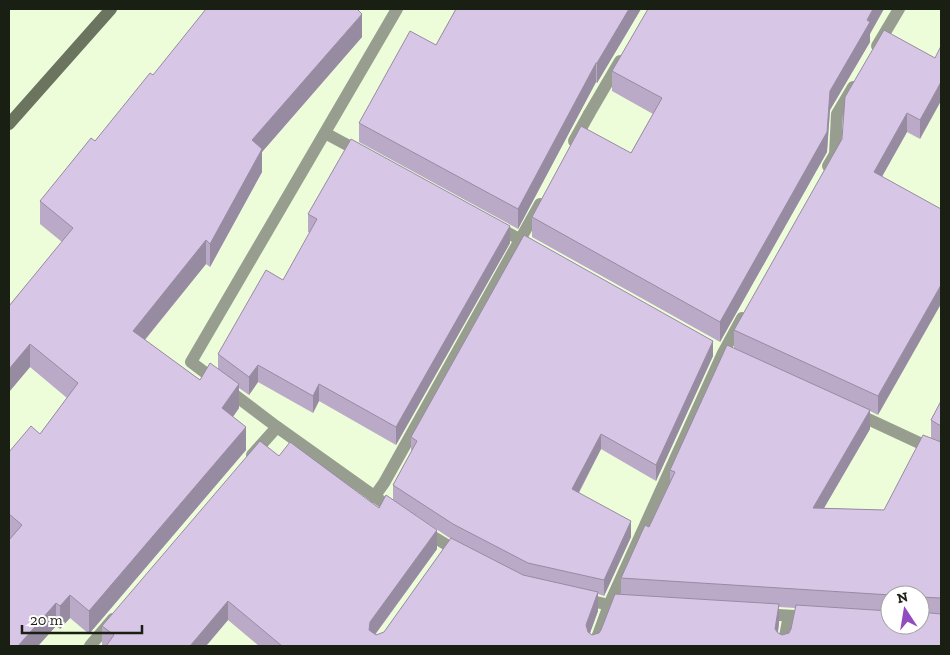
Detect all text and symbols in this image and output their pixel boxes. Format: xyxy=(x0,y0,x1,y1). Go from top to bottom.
north arrow xyxy=(880,585,930,635)
text: N xyxy=(895,588,910,607)
scale bar xyxy=(22,602,142,634)
text: 20 m xyxy=(30,611,63,629)

